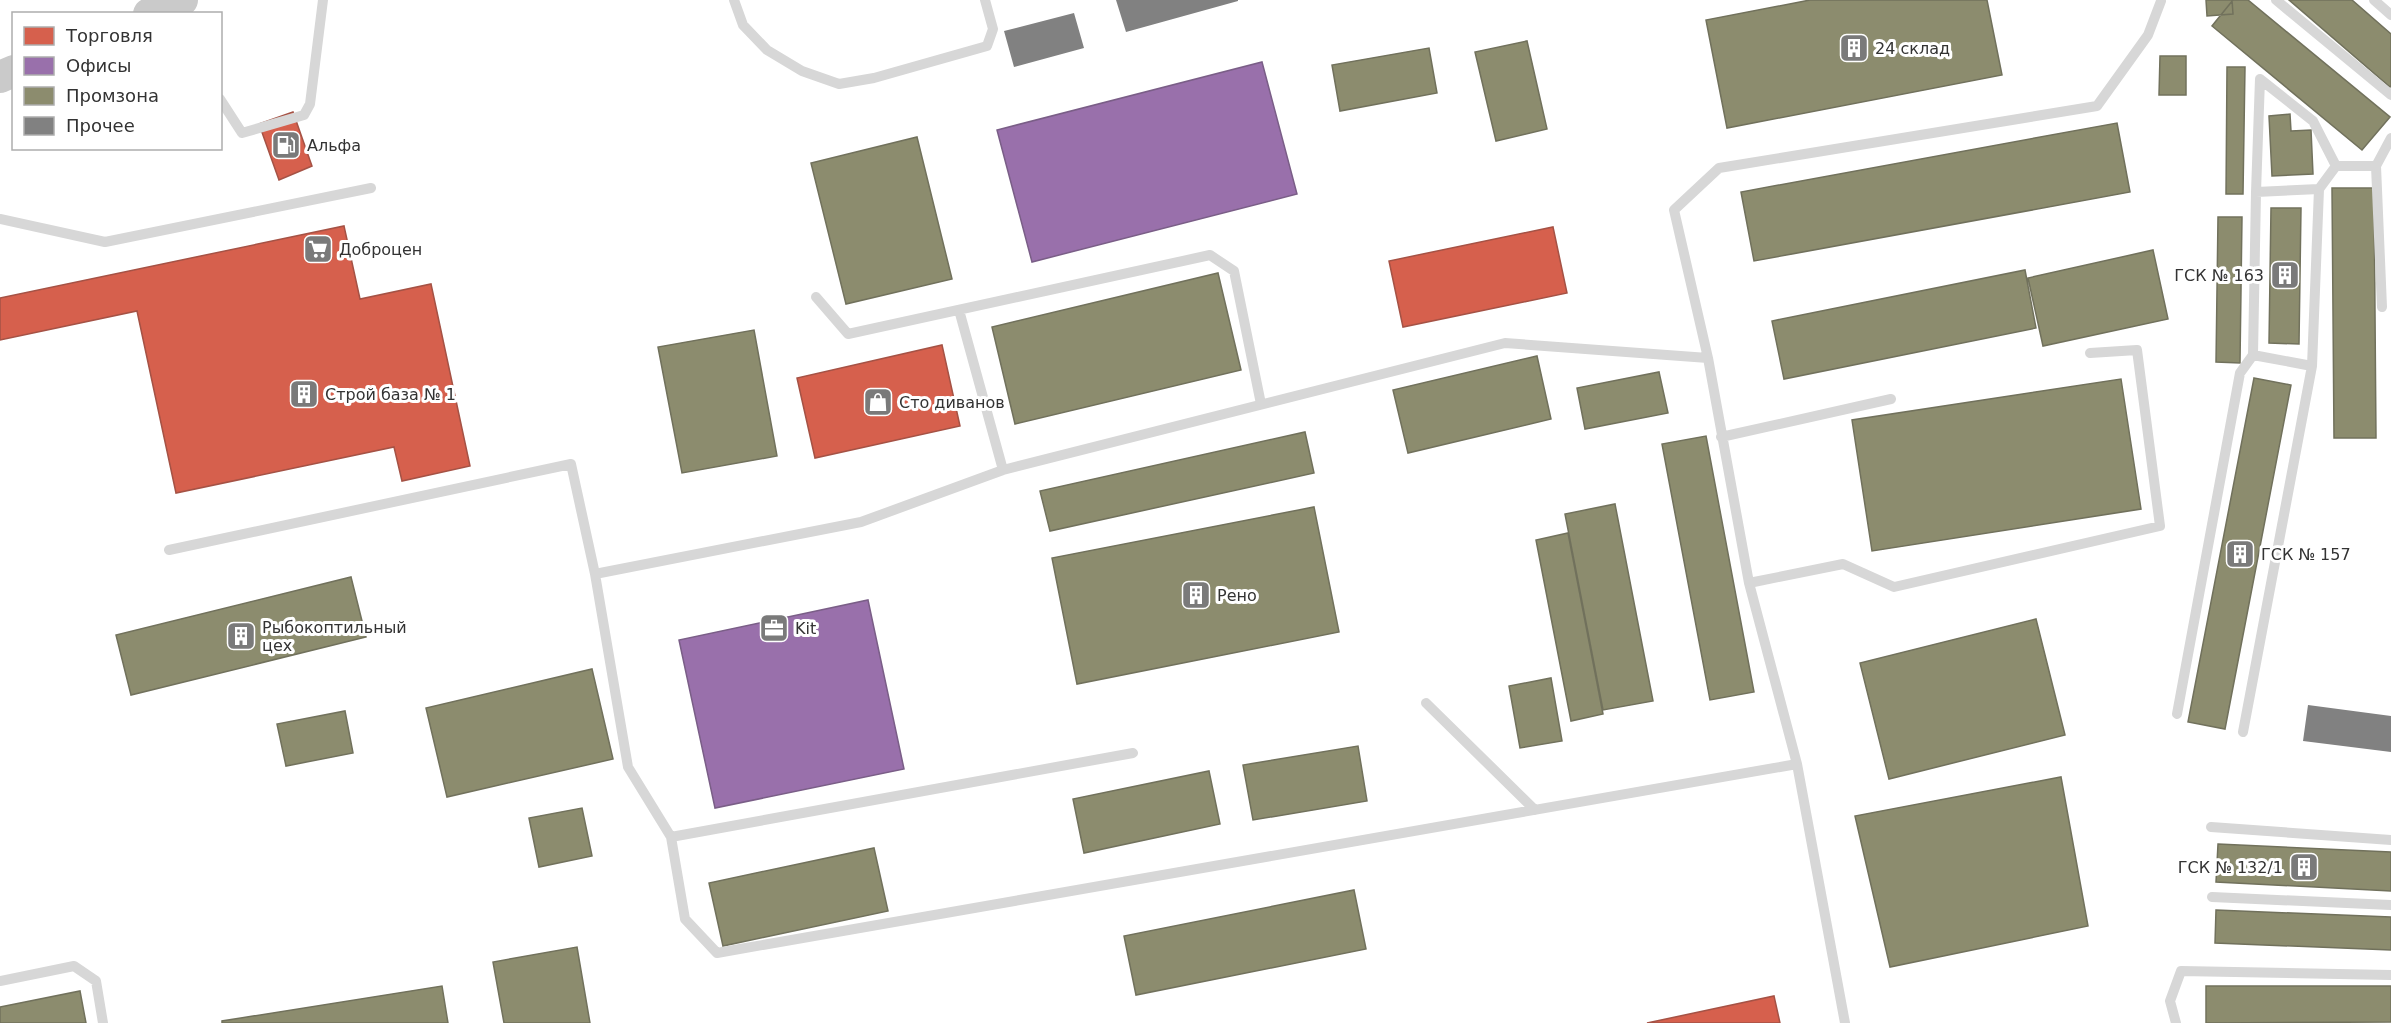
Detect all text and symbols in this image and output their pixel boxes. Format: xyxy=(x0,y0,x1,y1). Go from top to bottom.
legend xyxy=(12,12,222,150)
text: Торговля xyxy=(65,25,153,46)
building icon: 24 склад xyxy=(1838,32,1870,64)
place label: 24 склад xyxy=(1875,39,1950,58)
text: Офисы xyxy=(66,55,131,76)
text: Промзона xyxy=(66,85,159,106)
text: Прочее xyxy=(66,115,135,136)
fuel station icon: Альфа xyxy=(270,129,302,161)
place label: Альфа xyxy=(307,136,361,155)
supermarket icon: Доброцен xyxy=(302,233,334,265)
place label: Доброцен xyxy=(339,240,422,259)
building icon: ГСК № 163 xyxy=(2269,259,2301,291)
place label: ГСК № 163 xyxy=(2174,266,2264,285)
building icon: Строй база № 1 xyxy=(288,378,320,410)
place label: Строй база № 1 xyxy=(325,385,456,404)
shop icon: Сто диванов xyxy=(862,386,894,418)
place label: Сто диванов xyxy=(899,393,1005,412)
building icon: ГСК № 157 xyxy=(2224,538,2256,570)
place label: ГСК № 157 xyxy=(2261,545,2351,564)
building icon: Рено xyxy=(1180,579,1212,611)
place label: Рено xyxy=(1217,586,1257,605)
office icon: Kit xyxy=(758,612,790,644)
place label: Рыбокоптильный цех xyxy=(262,618,407,655)
place label: Kit xyxy=(795,619,816,638)
building icon: Рыбокоптильный цех xyxy=(225,620,257,652)
building icon: ГСК № 132/1 xyxy=(2288,851,2320,883)
place label: ГСК № 132/1 xyxy=(2178,858,2283,877)

